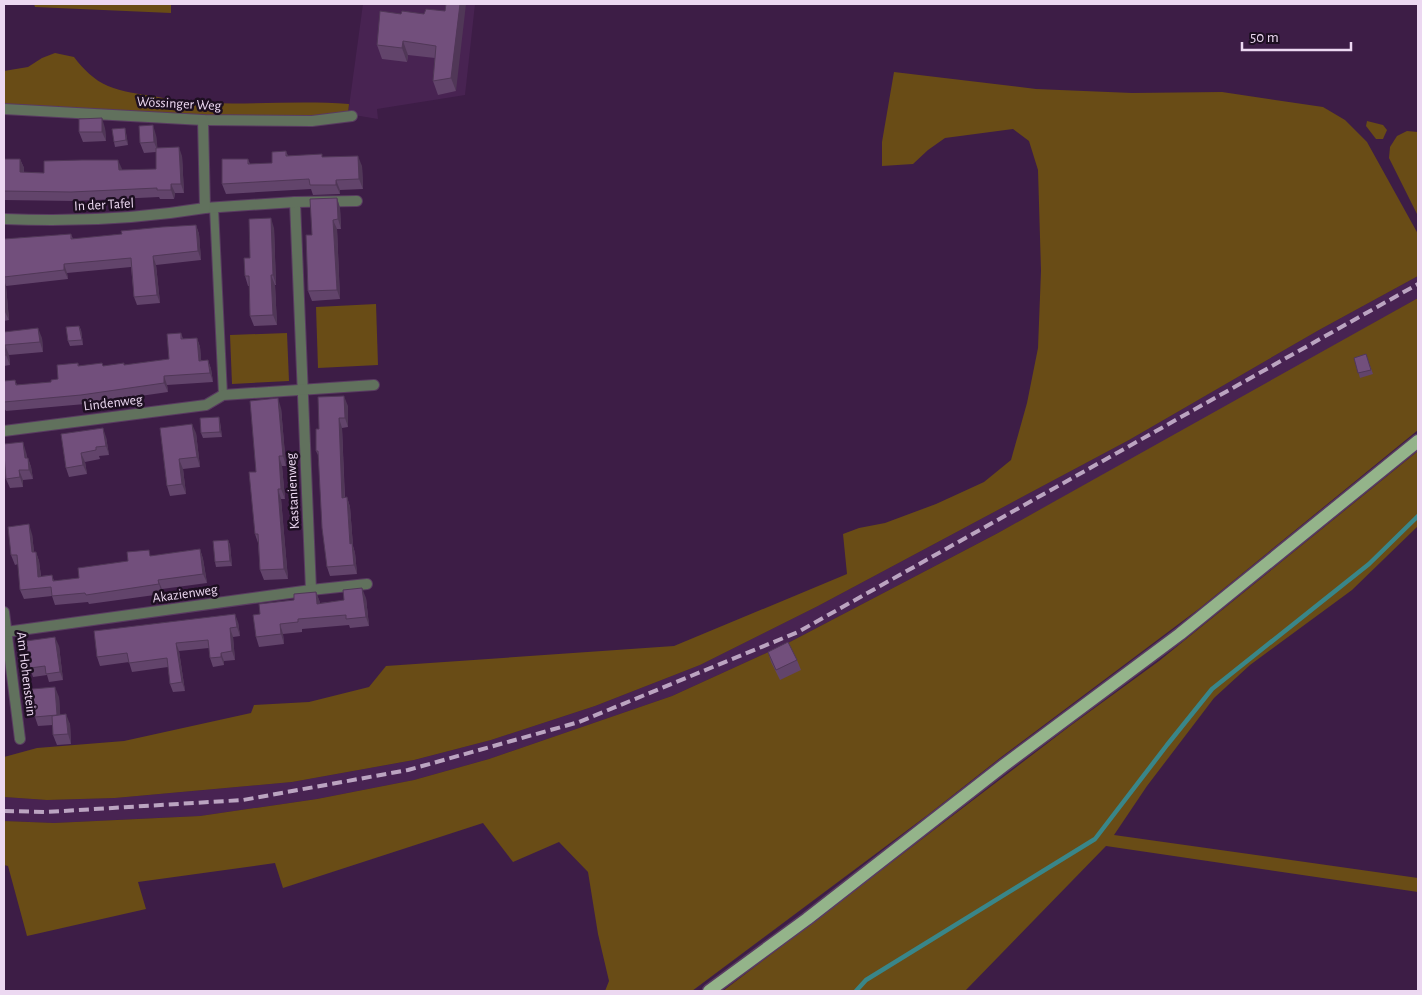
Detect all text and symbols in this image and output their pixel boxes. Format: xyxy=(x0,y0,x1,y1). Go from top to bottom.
scale bar xyxy=(1242,20,1351,52)
text: 50 m xyxy=(1250,30,1279,45)
street label: Wössinger Weg xyxy=(136,95,222,113)
street label: In der Tafel xyxy=(74,196,134,214)
street label: Lindenweg xyxy=(83,392,144,414)
street label: Kastanienweg xyxy=(284,452,302,529)
street label: Akazienweg xyxy=(152,582,219,605)
street label: Am Hohenstein xyxy=(14,631,38,717)

